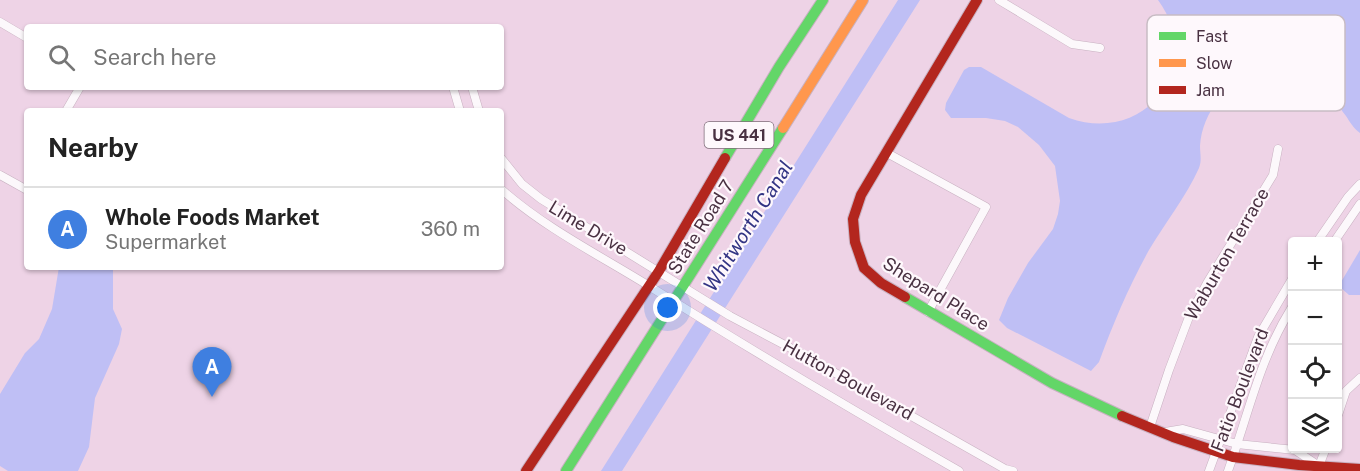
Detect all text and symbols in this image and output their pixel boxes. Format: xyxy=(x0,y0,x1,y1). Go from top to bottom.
legend xyxy=(1147,15,1345,111)
search box xyxy=(24,24,504,90)
text: Fast xyxy=(1196,27,1228,46)
icon: search xyxy=(45,41,78,74)
text: Search here xyxy=(93,44,217,70)
text: Slow xyxy=(1196,54,1233,73)
text: Jam xyxy=(1196,81,1225,100)
road number: US 441 xyxy=(704,122,774,148)
text: Nearby xyxy=(48,132,138,163)
water label: Whitworth Canal xyxy=(698,156,798,296)
street label: State Road 7 xyxy=(663,176,738,278)
street label: Waburton Terrace xyxy=(1180,184,1273,324)
street label: Lime Drive xyxy=(545,196,631,259)
text: Whole Foods Market xyxy=(105,204,320,230)
text: A xyxy=(60,217,75,241)
text: 360 m xyxy=(421,217,480,241)
text: Supermarket xyxy=(105,230,227,254)
map controls xyxy=(1288,237,1342,453)
button: + xyxy=(1288,237,1342,291)
street label: Shepard Place xyxy=(879,252,994,335)
button: − xyxy=(1288,291,1342,345)
your location xyxy=(653,293,682,322)
street label: Fatio Boulevard xyxy=(1206,325,1273,454)
street label: Hutton Boulevard xyxy=(779,335,917,424)
button: locate xyxy=(1288,345,1342,399)
pin: A xyxy=(192,348,232,397)
button: layers xyxy=(1288,399,1342,453)

